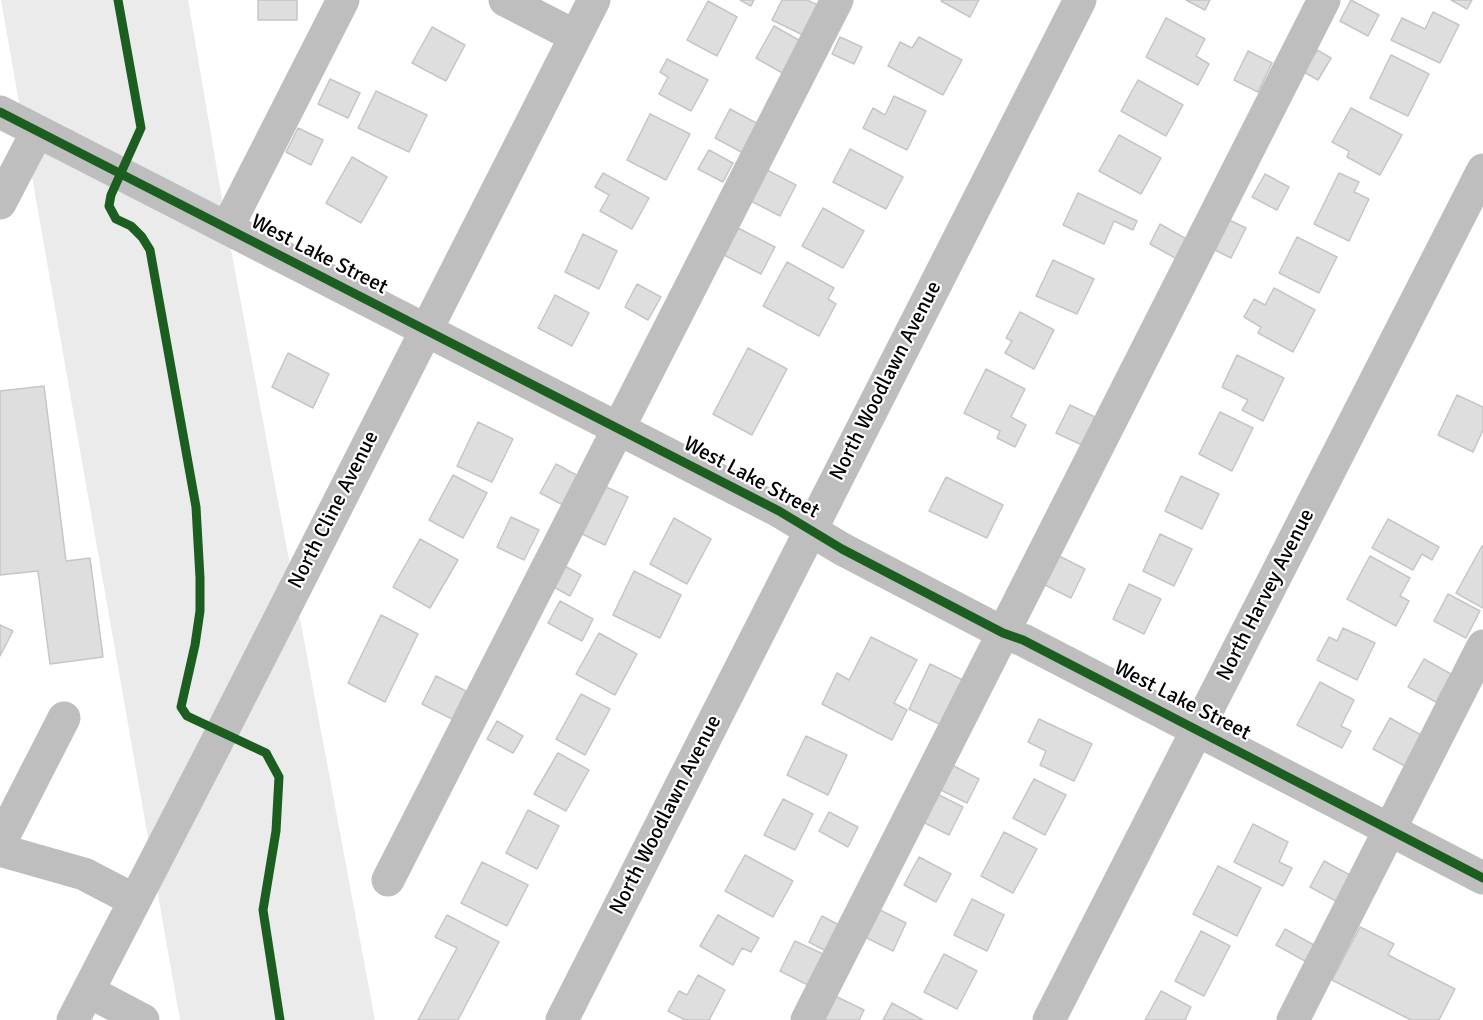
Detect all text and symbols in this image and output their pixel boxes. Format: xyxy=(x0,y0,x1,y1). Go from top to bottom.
street label: West Lake Street xyxy=(246,210,392,300)
street label: North Woodlawn Avenue xyxy=(825,277,947,485)
street label: North Cline Avenue xyxy=(283,427,385,593)
street label: West Lake Street xyxy=(679,432,823,524)
street label: North Harvey Avenue xyxy=(1212,505,1320,685)
street label: West Lake Street xyxy=(1109,656,1255,746)
street label: North Woodlawn Avenue xyxy=(605,711,727,919)

